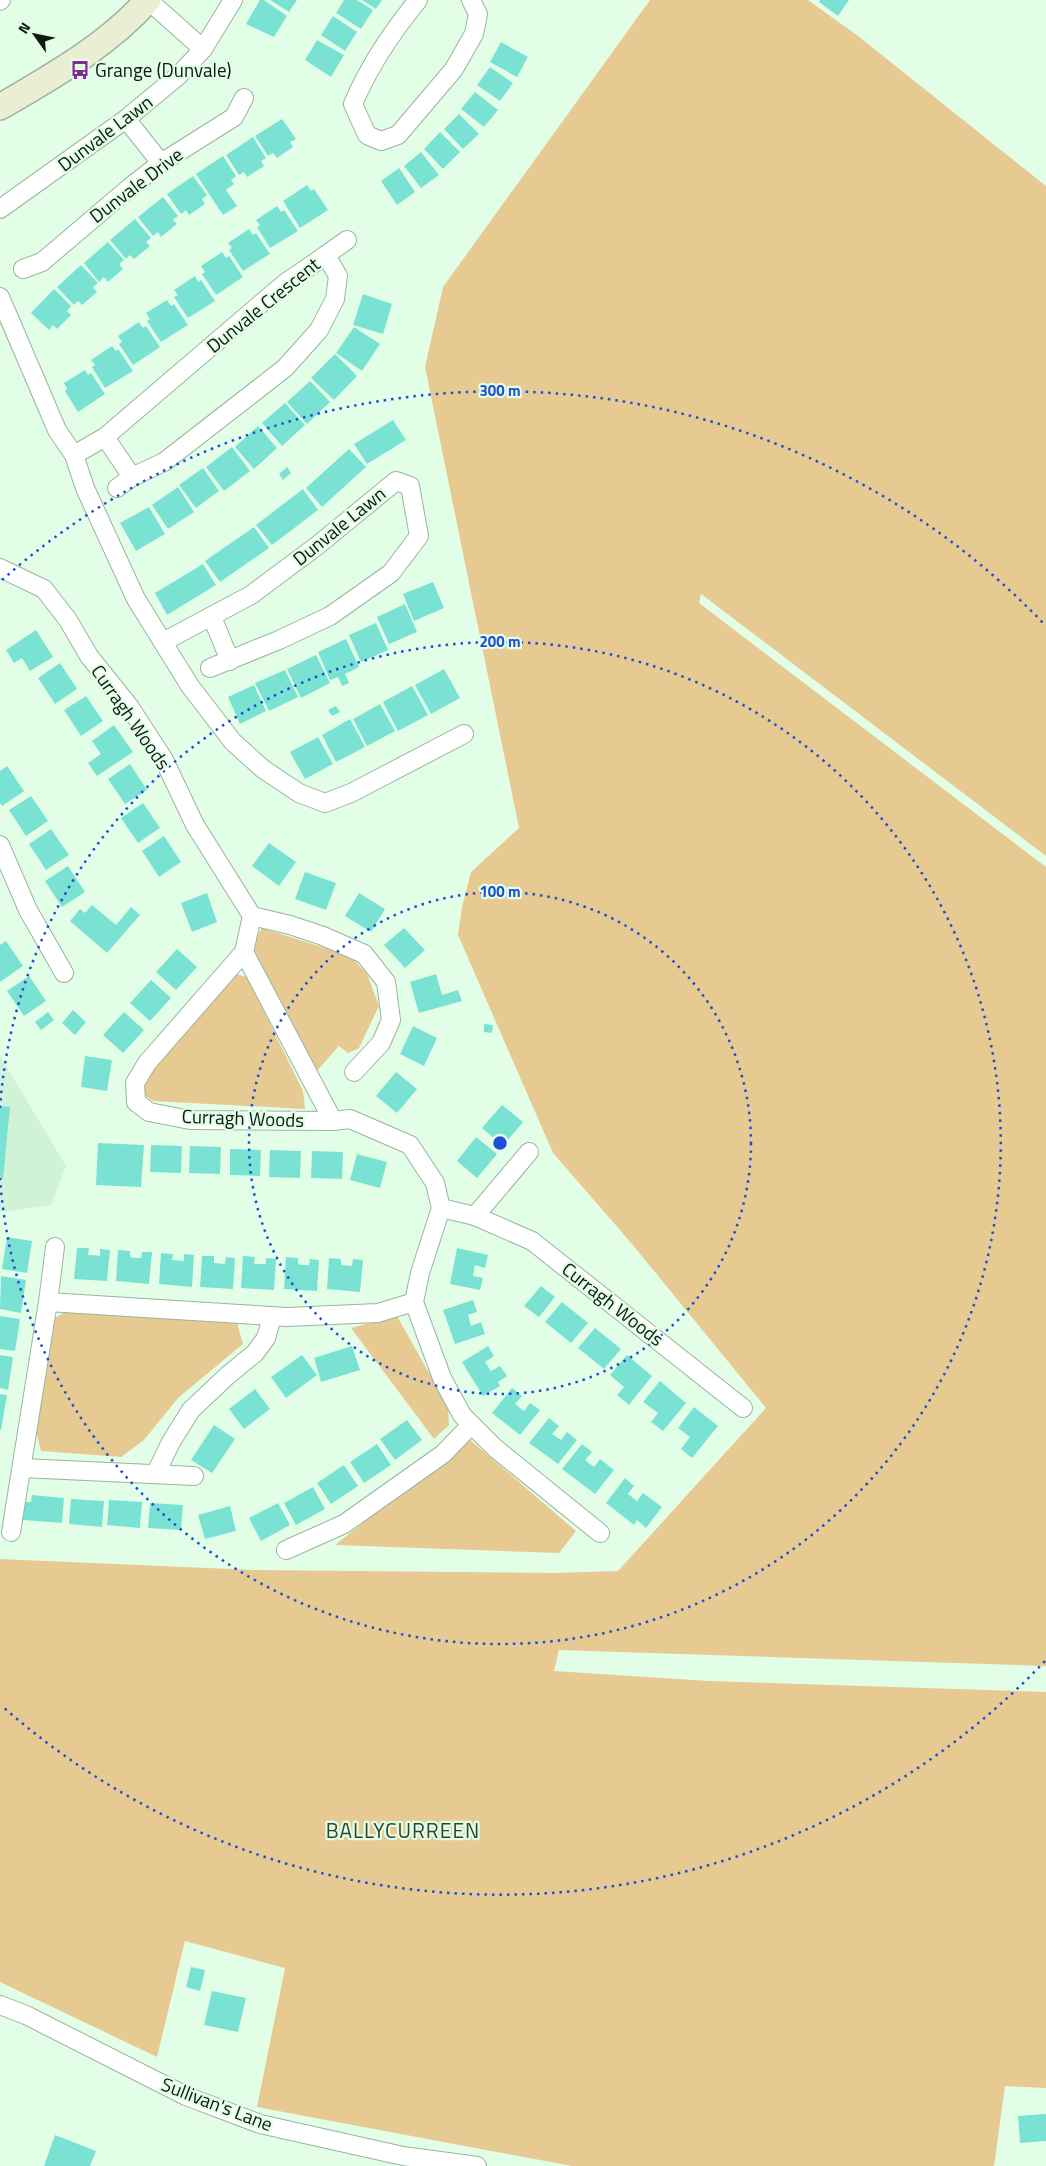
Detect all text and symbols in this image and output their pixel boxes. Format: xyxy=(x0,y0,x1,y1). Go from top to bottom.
north arrow xyxy=(10,10,60,60)
text: N xyxy=(12,18,35,37)
place label: Grange (Dunvale) xyxy=(95,55,231,84)
bus stop icon: Grange (Dunvale) xyxy=(69,59,91,81)
street label: Dunvale Lawn xyxy=(51,87,158,178)
street label: Dunvale Drive xyxy=(83,140,189,229)
street label: Dunvale Crescent xyxy=(200,249,326,360)
text: 300 m xyxy=(479,379,521,402)
street label: Dunvale Lawn xyxy=(286,479,392,572)
text: 200 m xyxy=(479,630,521,653)
street label: Curragh Woods xyxy=(84,658,178,775)
text: 100 m xyxy=(479,880,521,903)
street label: Curragh Woods xyxy=(181,1101,305,1134)
centre of rings xyxy=(491,1134,509,1152)
street label: Curragh Woods xyxy=(556,1254,671,1353)
district label: BALLYCURREEN xyxy=(326,1814,480,1846)
street label: Sullivan's Lane xyxy=(157,2069,277,2138)

